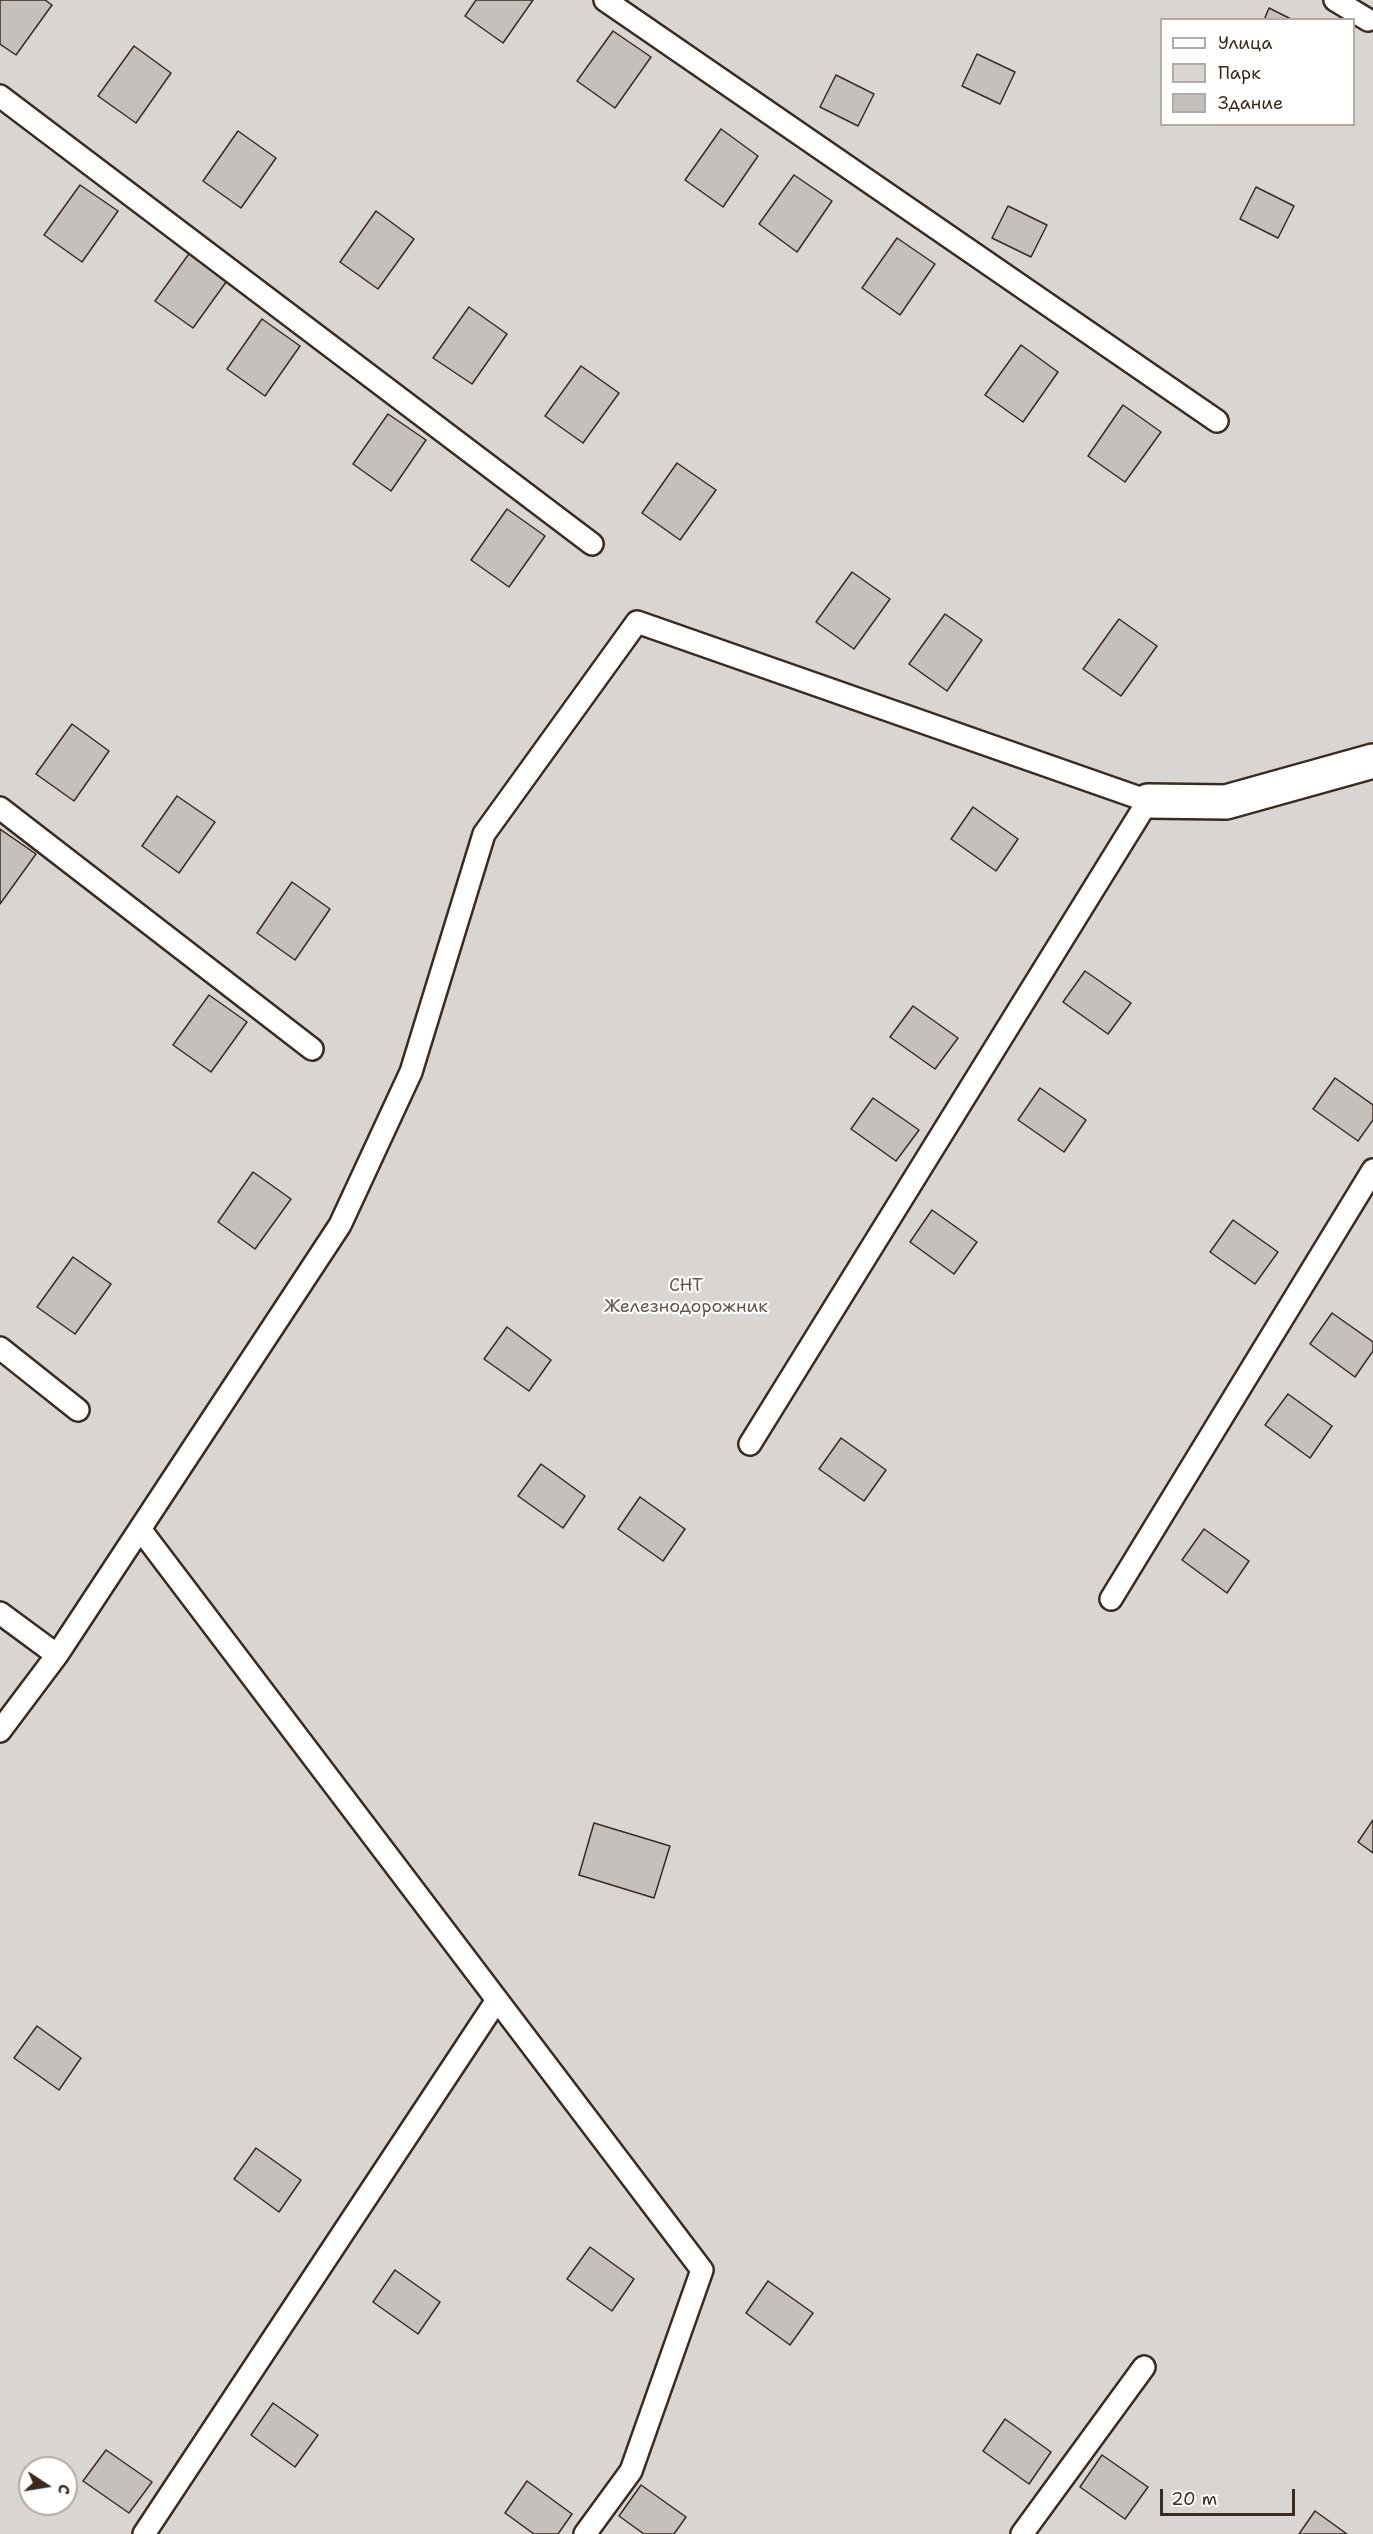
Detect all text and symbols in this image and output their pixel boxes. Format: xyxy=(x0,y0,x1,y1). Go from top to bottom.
legend xyxy=(1160,18,1355,126)
text: Улица xyxy=(1218,31,1272,55)
text: Парк xyxy=(1218,61,1261,85)
text: Здание xyxy=(1218,91,1283,115)
park label: СНТ Железнодорожник xyxy=(604,1275,768,1318)
north arrow xyxy=(18,2456,78,2516)
scale bar xyxy=(1163,2477,1298,2515)
text: С xyxy=(53,2482,75,2496)
text: 20 m xyxy=(1171,2487,1217,2511)

